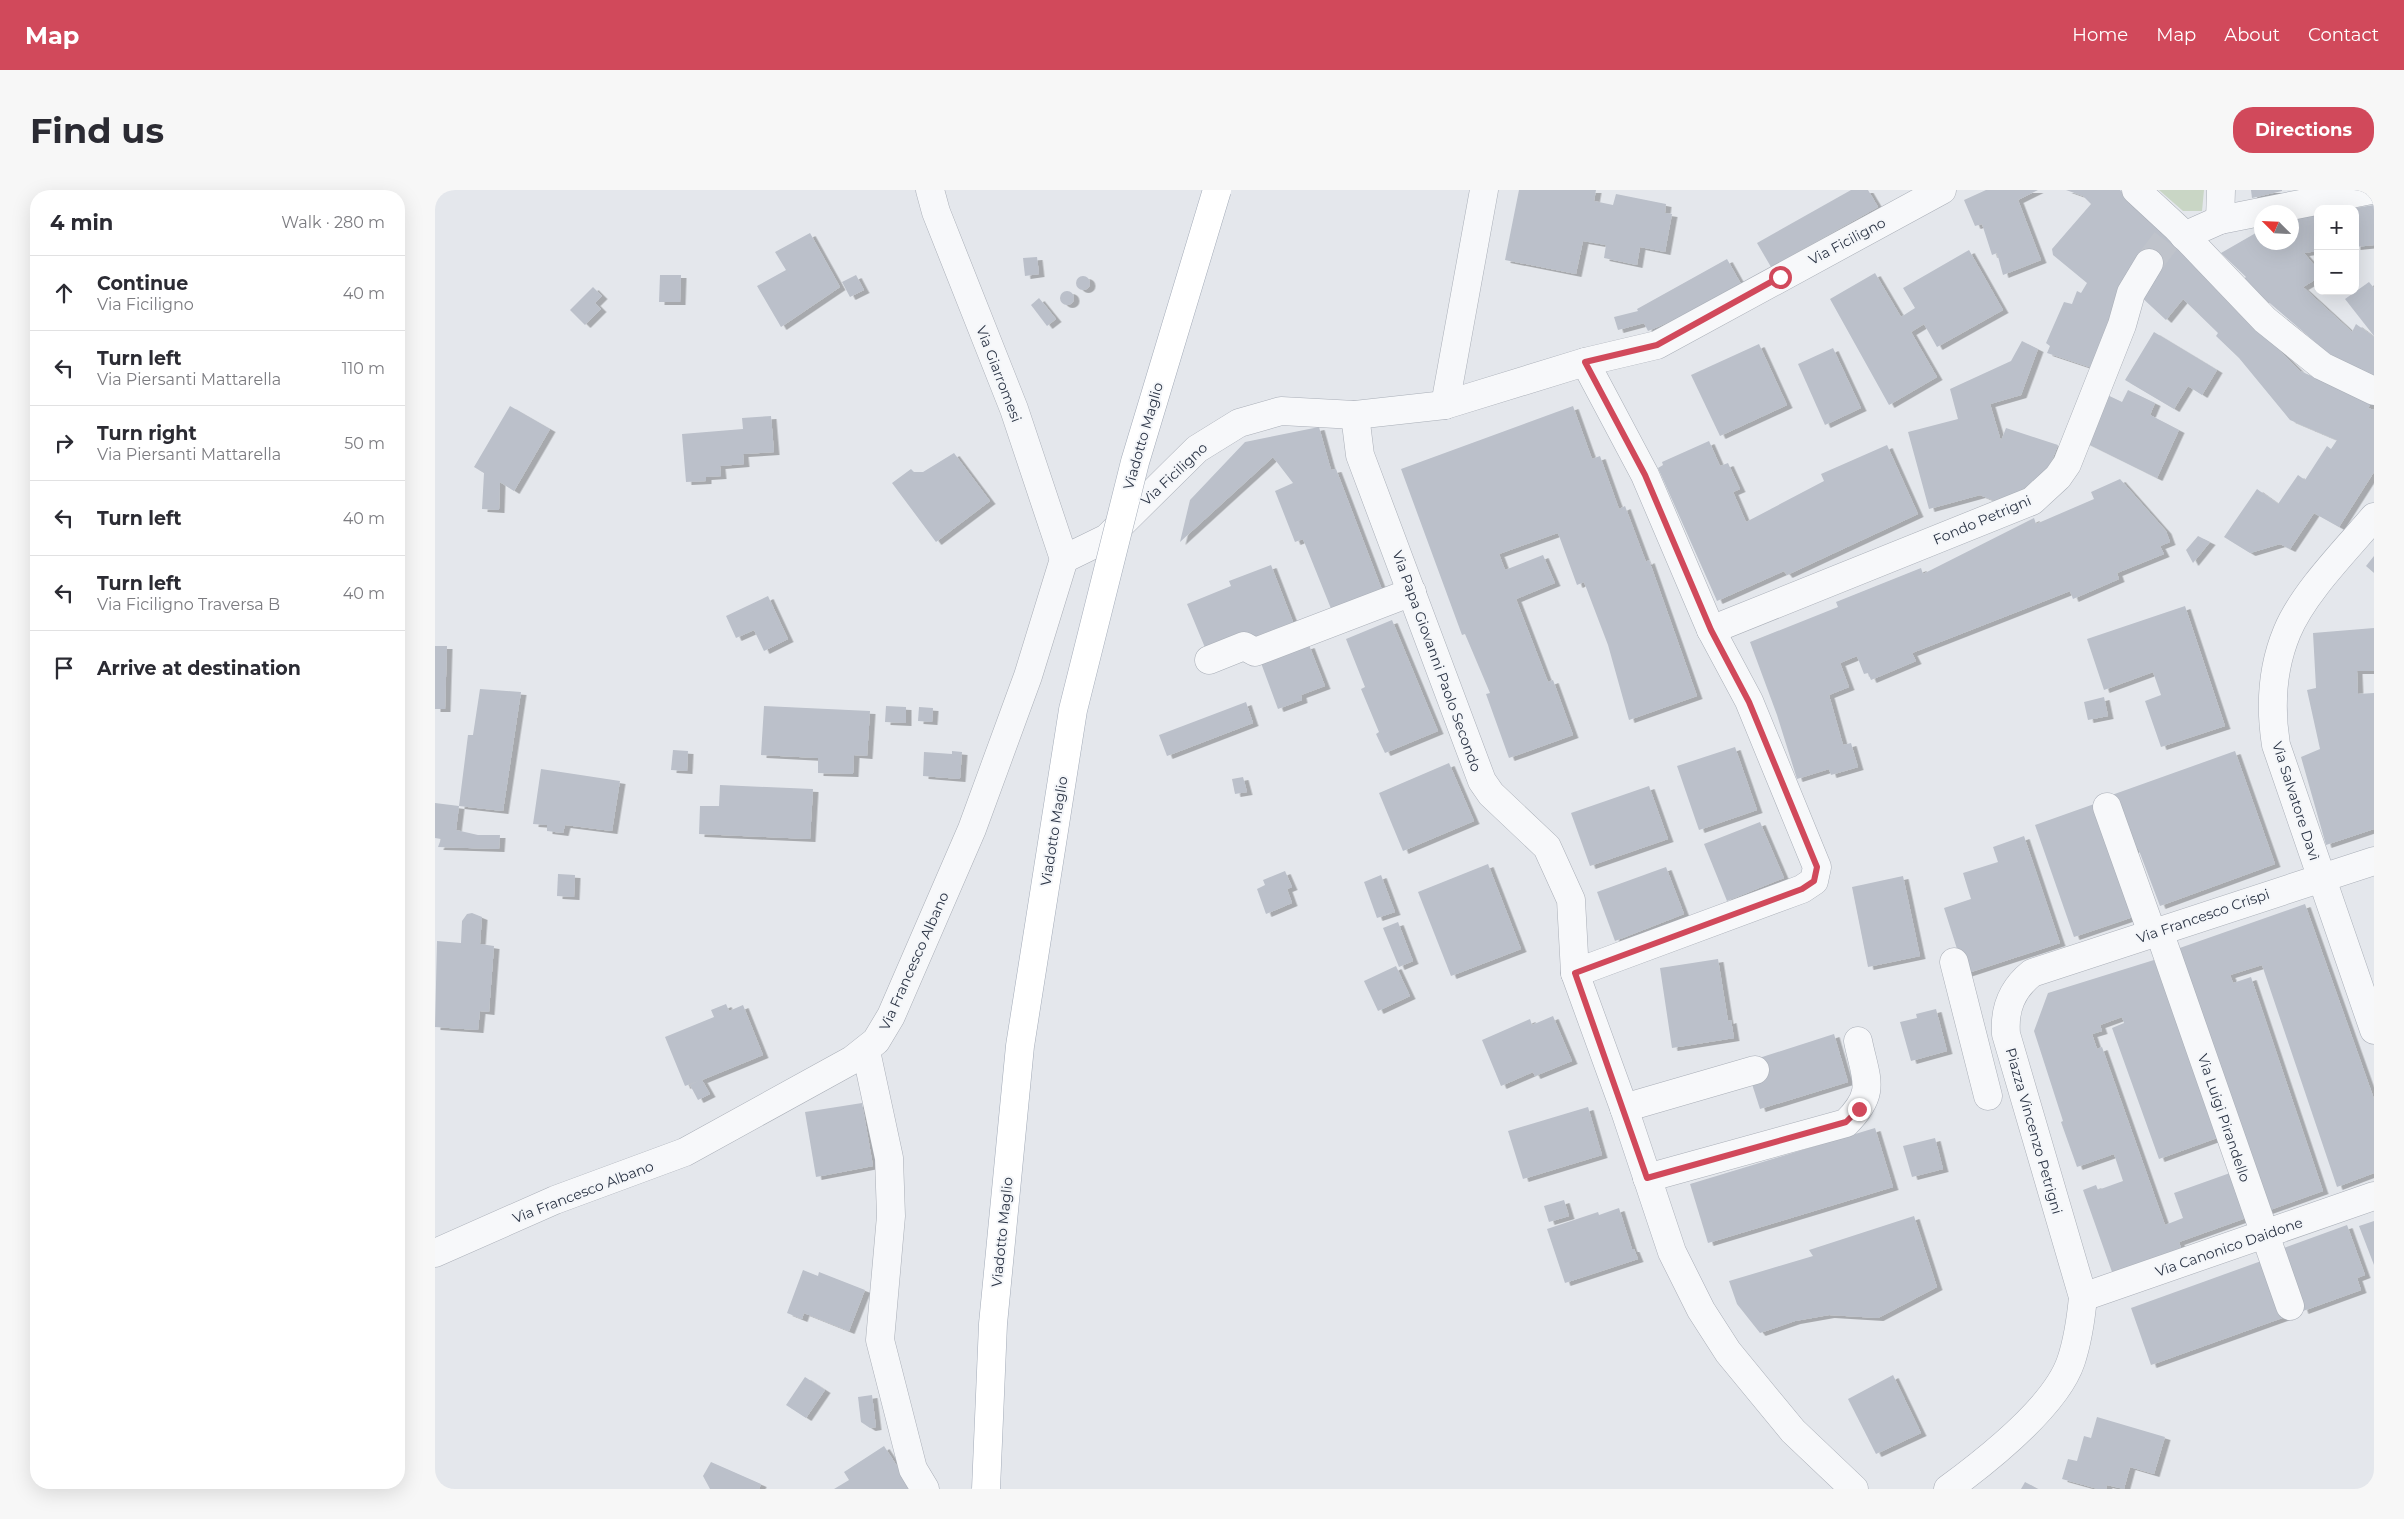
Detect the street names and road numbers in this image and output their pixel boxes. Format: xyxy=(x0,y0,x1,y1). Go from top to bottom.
street label: Via Ficiligno xyxy=(1805,213,1889,269)
street label: Via Giarromesi xyxy=(972,323,1026,425)
street label: Viadotto Maglio xyxy=(1119,380,1167,492)
street label: Via Ficiligno xyxy=(1137,438,1211,509)
street label: Fondo Petrigni xyxy=(1930,491,2034,549)
street label: Via Papa Giovanni Paolo Secondo xyxy=(1388,548,1486,774)
street label: Via Salvatore Davì xyxy=(2268,739,2324,863)
street label: Viadotto Maglio xyxy=(1036,775,1072,887)
street label: Via Francesco Crispi xyxy=(2134,885,2272,947)
street label: Via Francesco Albano xyxy=(875,889,953,1033)
street label: Piazza Vincenzo Petrigni xyxy=(2002,1046,2066,1216)
street label: Via Luigi Pirandello xyxy=(2194,1052,2254,1185)
street label: Via Francesco Albano xyxy=(510,1157,656,1227)
street label: Viadotto Maglio xyxy=(987,1176,1017,1288)
street label: Via Canonico Daidone xyxy=(2153,1213,2305,1281)

